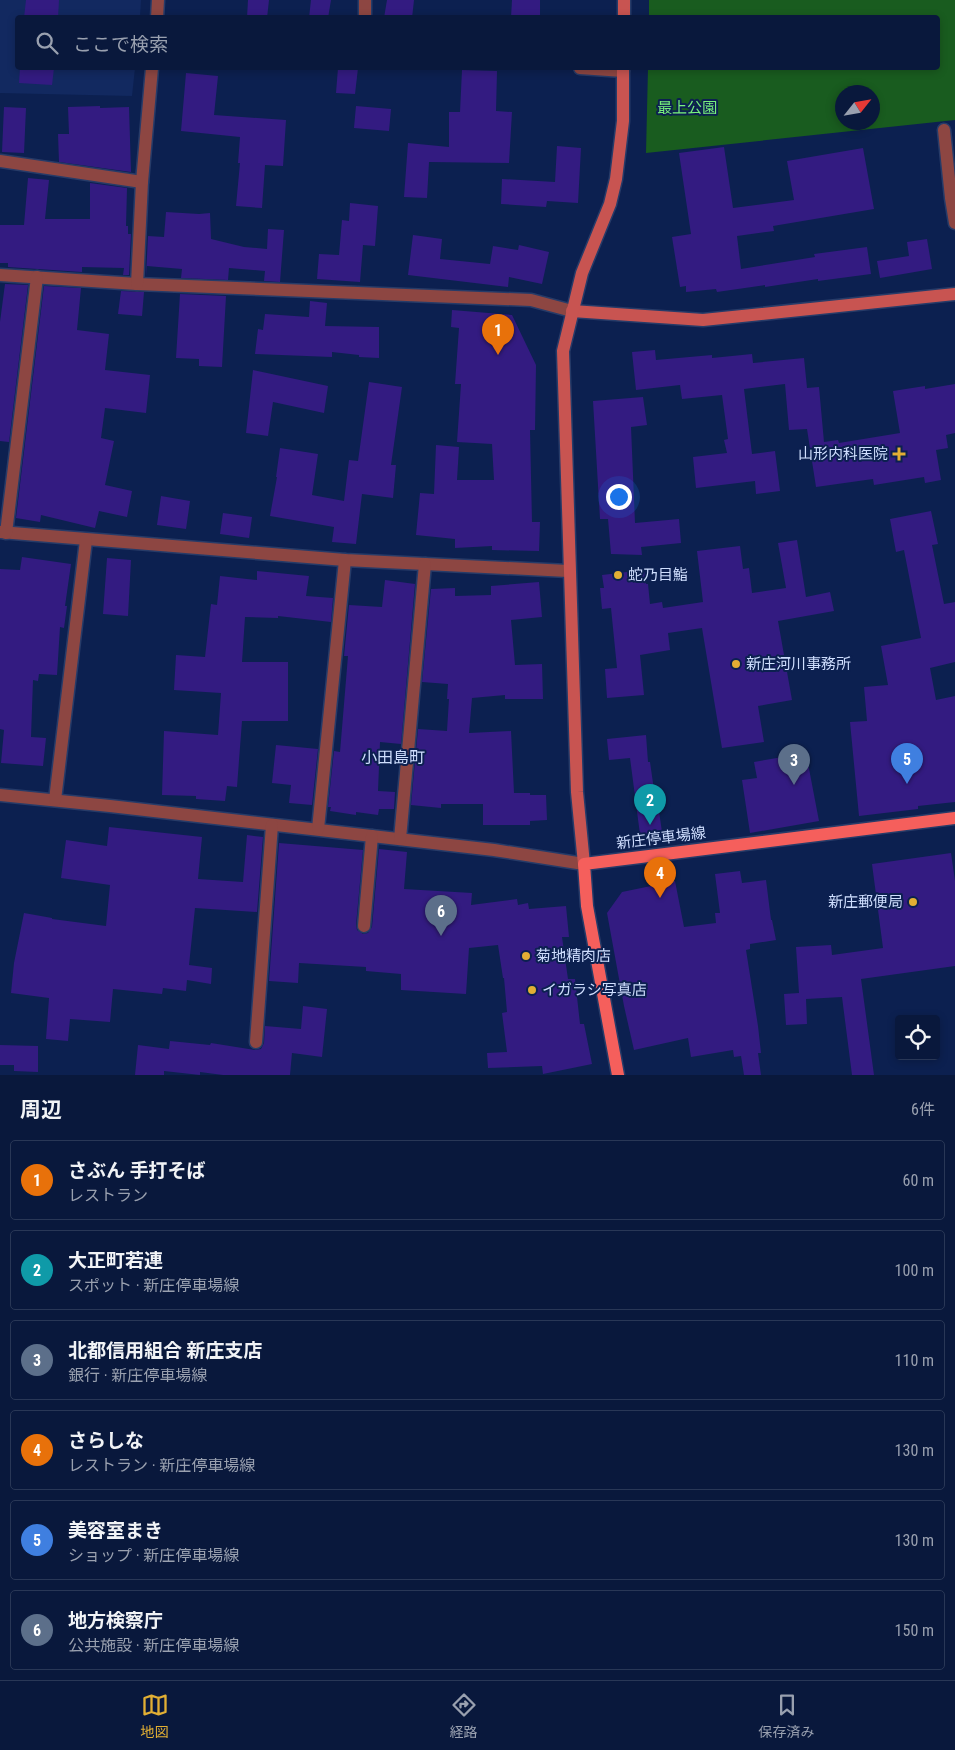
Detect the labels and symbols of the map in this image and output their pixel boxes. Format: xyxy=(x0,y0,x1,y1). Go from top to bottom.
north arrow xyxy=(835,85,880,130)
park label: 最上公園 xyxy=(657,99,717,117)
pin: 1 xyxy=(482,314,514,355)
place label: 山形内科医院 xyxy=(798,445,888,463)
marker: 山形内科医院 xyxy=(892,447,906,461)
your location xyxy=(606,484,632,510)
place label: 蛇乃目鮨 xyxy=(628,566,688,584)
marker: 蛇乃目鮨 xyxy=(612,569,624,581)
place label: 新庄河川事務所 xyxy=(746,655,851,673)
marker: 新庄河川事務所 xyxy=(730,658,742,670)
pin: 5 xyxy=(891,743,923,784)
pin: 3 xyxy=(778,744,810,785)
district label: 小田島町 xyxy=(361,748,425,767)
pin: 2 xyxy=(634,784,666,825)
street label: 新庄停車場線 xyxy=(615,824,707,852)
pin: 4 xyxy=(644,857,676,898)
place label: 新庄郵便局 xyxy=(828,893,903,911)
pin: 6 xyxy=(425,895,457,936)
marker: 新庄郵便局 xyxy=(907,896,919,908)
place label: 菊地精肉店 xyxy=(536,947,611,965)
marker: 菊地精肉店 xyxy=(520,950,532,962)
place label: イガラシ写真店 xyxy=(542,981,647,999)
marker: イガラシ写真店 xyxy=(526,984,538,996)

